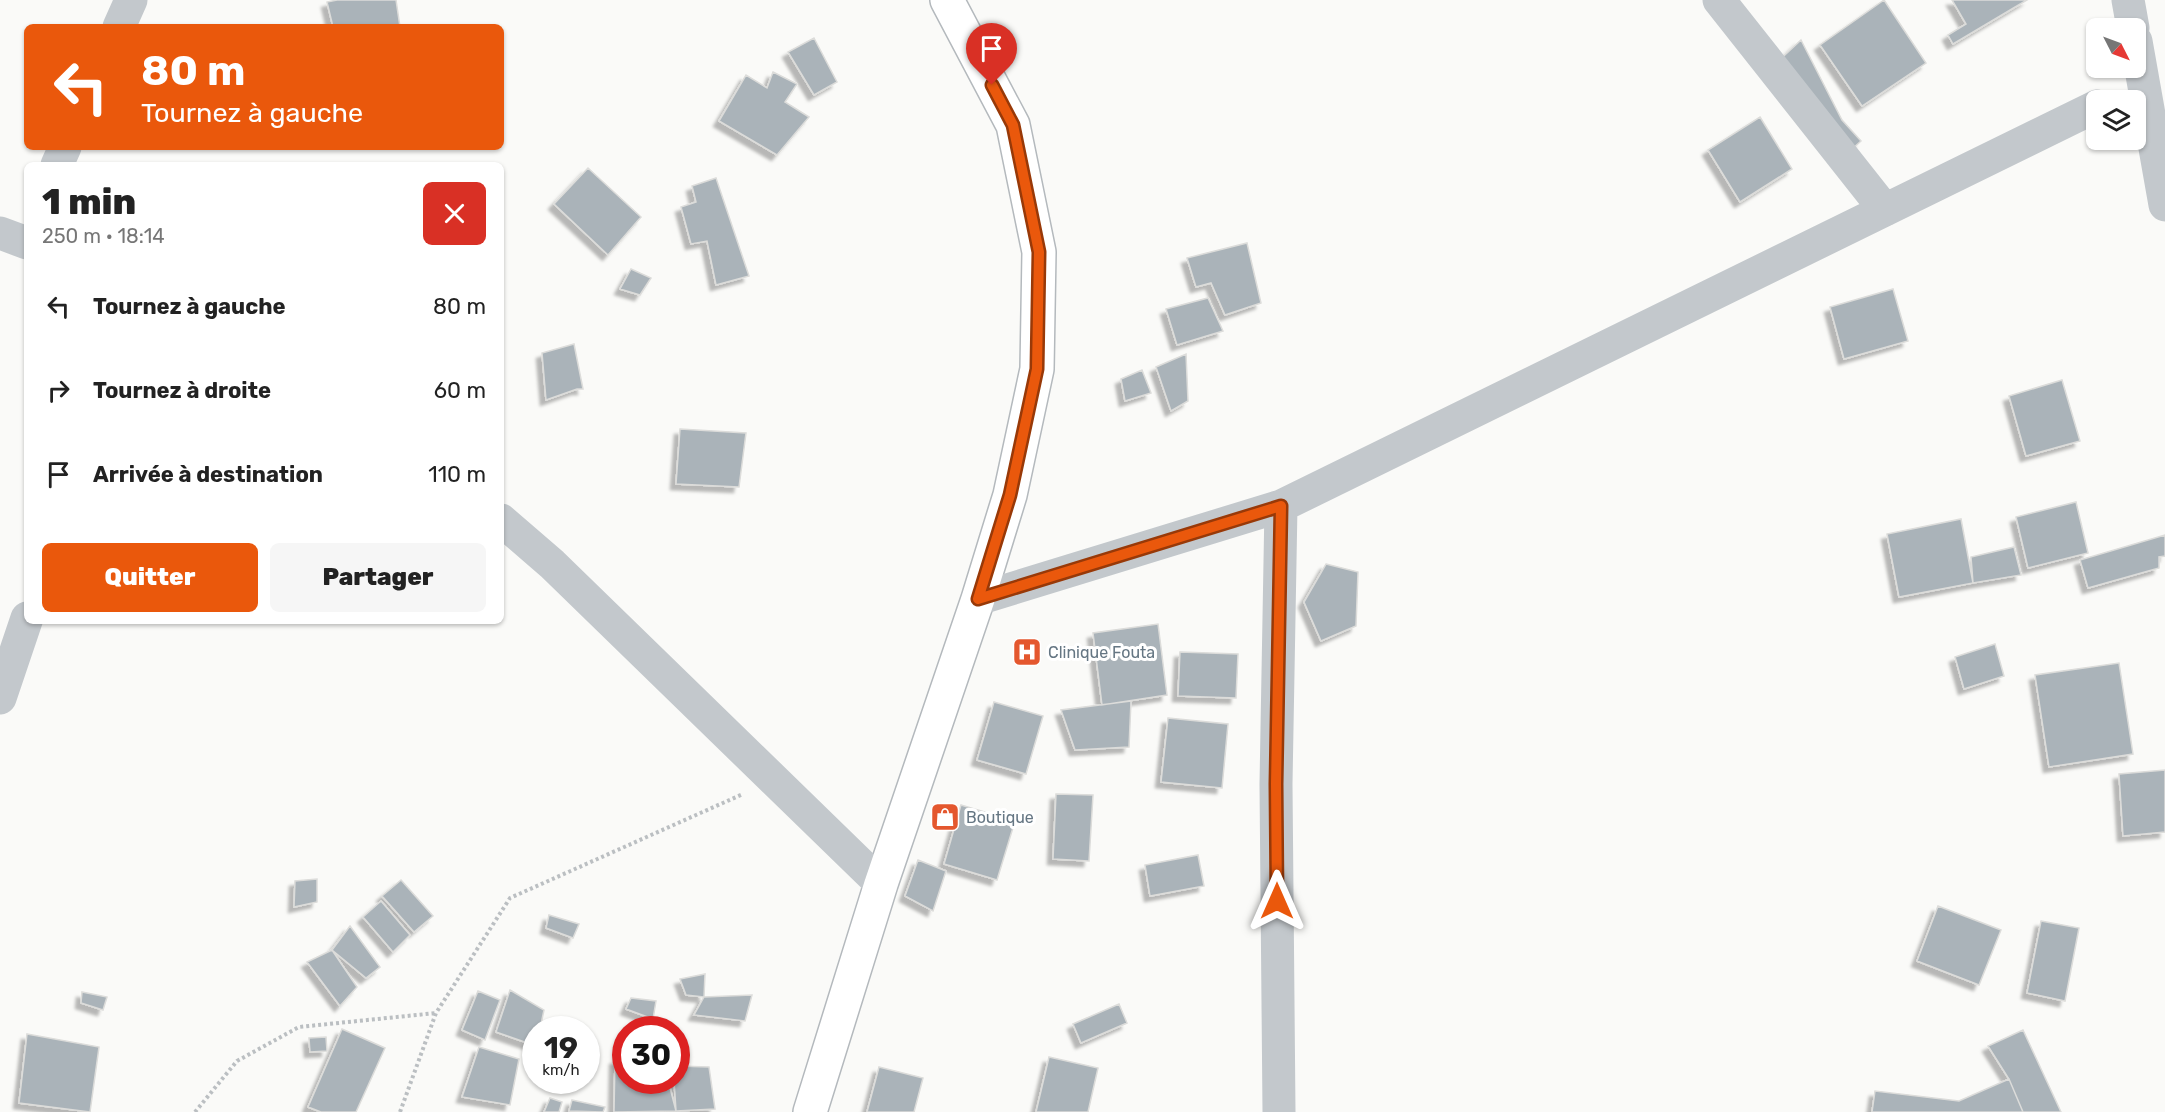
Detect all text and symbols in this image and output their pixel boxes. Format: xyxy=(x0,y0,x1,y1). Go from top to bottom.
north arrow xyxy=(2086,18,2146,78)
map controls xyxy=(2086,18,2146,150)
pin xyxy=(966,23,1017,85)
icon: arrive xyxy=(975,32,1008,65)
text: 80 m xyxy=(141,46,245,96)
icon: left xyxy=(42,48,120,126)
button: layers xyxy=(2086,90,2146,150)
text: Tournez à gauche xyxy=(141,97,363,129)
text: 1 min xyxy=(42,180,136,223)
button: close xyxy=(423,182,486,245)
text: 250 m · 18:14 xyxy=(42,224,165,248)
icon: left xyxy=(42,290,75,323)
text: Tournez à gauche xyxy=(93,293,286,320)
text: 80 m xyxy=(433,293,486,320)
icon: right xyxy=(42,374,75,407)
text: Tournez à droite xyxy=(93,377,271,404)
text: 60 m xyxy=(434,377,486,404)
icon: arrive xyxy=(42,458,75,491)
text: Arrivée à destination xyxy=(93,461,323,488)
text: 110 m xyxy=(428,461,486,488)
button: Quitter xyxy=(42,543,258,612)
button: Partager xyxy=(270,543,486,612)
hospital icon: Clinique Fouta xyxy=(1011,636,1043,668)
place label: Clinique Fouta xyxy=(1048,643,1155,662)
shop icon: Boutique xyxy=(929,801,961,833)
place label: Boutique xyxy=(966,808,1034,827)
position arrow xyxy=(1245,869,1309,933)
speed limit sign: 30 xyxy=(612,1016,690,1094)
text: 19 xyxy=(544,1030,578,1066)
text: km/h xyxy=(542,1061,580,1079)

